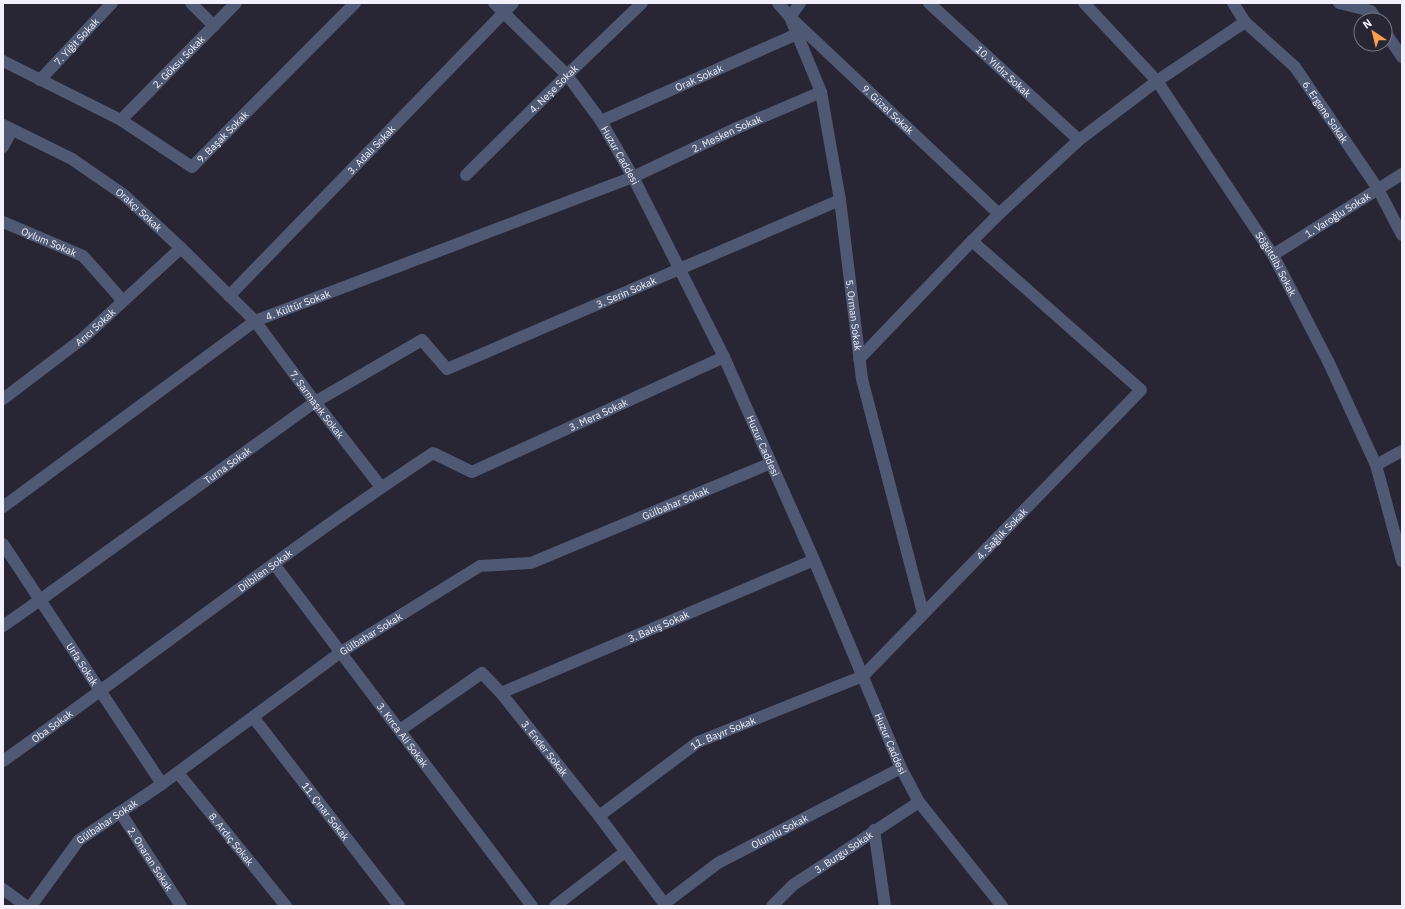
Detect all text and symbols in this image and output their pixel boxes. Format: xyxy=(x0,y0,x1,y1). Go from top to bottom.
north arrow xyxy=(1353,12,1393,52)
street label: 7. Yiğit Sokak xyxy=(51,15,102,68)
text: N xyxy=(1360,16,1375,32)
street label: 2. Göksu Sokak xyxy=(150,32,208,91)
street label: 10. Yıldız Sokak xyxy=(973,43,1034,101)
street label: 4. Neşe Sokak xyxy=(527,61,582,116)
street label: Orak Sokak xyxy=(673,61,726,94)
street label: 6. Ergene Sokak xyxy=(1299,79,1351,146)
street label: 9. Güzel Sokak xyxy=(859,82,917,138)
street label: 9. Başak Sokak xyxy=(194,108,252,166)
street label: 2. Mesken Sokak xyxy=(690,112,764,155)
street label: 3. Adalı Sokak xyxy=(345,122,399,177)
street label: Huzur Caddesi xyxy=(598,124,642,187)
street label: Orakçı Sokak xyxy=(113,185,165,235)
street label: 1. Varoğlu Sokak xyxy=(1302,189,1373,240)
street label: Oylum Sokak xyxy=(19,225,79,260)
street label: Söğütdibi Sokak xyxy=(1252,229,1299,299)
street label: 3. Serin Sokak xyxy=(594,274,659,311)
street label: 5. Orman Sokak xyxy=(843,279,865,352)
street label: 4. Kültür Sokak xyxy=(264,287,333,323)
street label: Arıcı Sokak xyxy=(73,305,119,349)
street label: 7. Sarmaşık Sokak xyxy=(287,368,347,442)
street label: 3. Mera Sokak xyxy=(567,396,631,434)
street label: Huzur Caddesi xyxy=(744,414,782,478)
street label: Turna Sokak xyxy=(201,444,254,487)
street label: Gülbahar Sokak xyxy=(640,483,711,523)
street label: 4. Sağlık Sokak xyxy=(974,505,1031,563)
street label: Dilbilen Sokak xyxy=(235,546,295,595)
street label: 3. Bakış Sokak xyxy=(626,608,692,645)
street label: Gülbahar Sokak xyxy=(337,610,405,658)
street label: Urfa Sokak xyxy=(63,640,101,689)
street label: 3. Kırca Ali Sokak xyxy=(374,700,431,771)
street label: Oba Sokak xyxy=(29,707,76,746)
street label: Huzur Caddesi xyxy=(872,711,909,777)
street label: 11. Bayır Sokak xyxy=(688,713,758,753)
street label: 3. Ender Sokak xyxy=(519,718,571,779)
street label: 11. Çınar Sokak xyxy=(299,780,352,844)
street label: Gülbahar Sokak xyxy=(74,796,141,847)
street label: 8. Ardıç Sokak xyxy=(206,810,257,869)
street label: Olumlu Sokak xyxy=(749,811,811,852)
street label: 2. Onaran Sokak xyxy=(125,825,176,894)
street label: 3. Burgu Sokak xyxy=(812,828,876,876)

